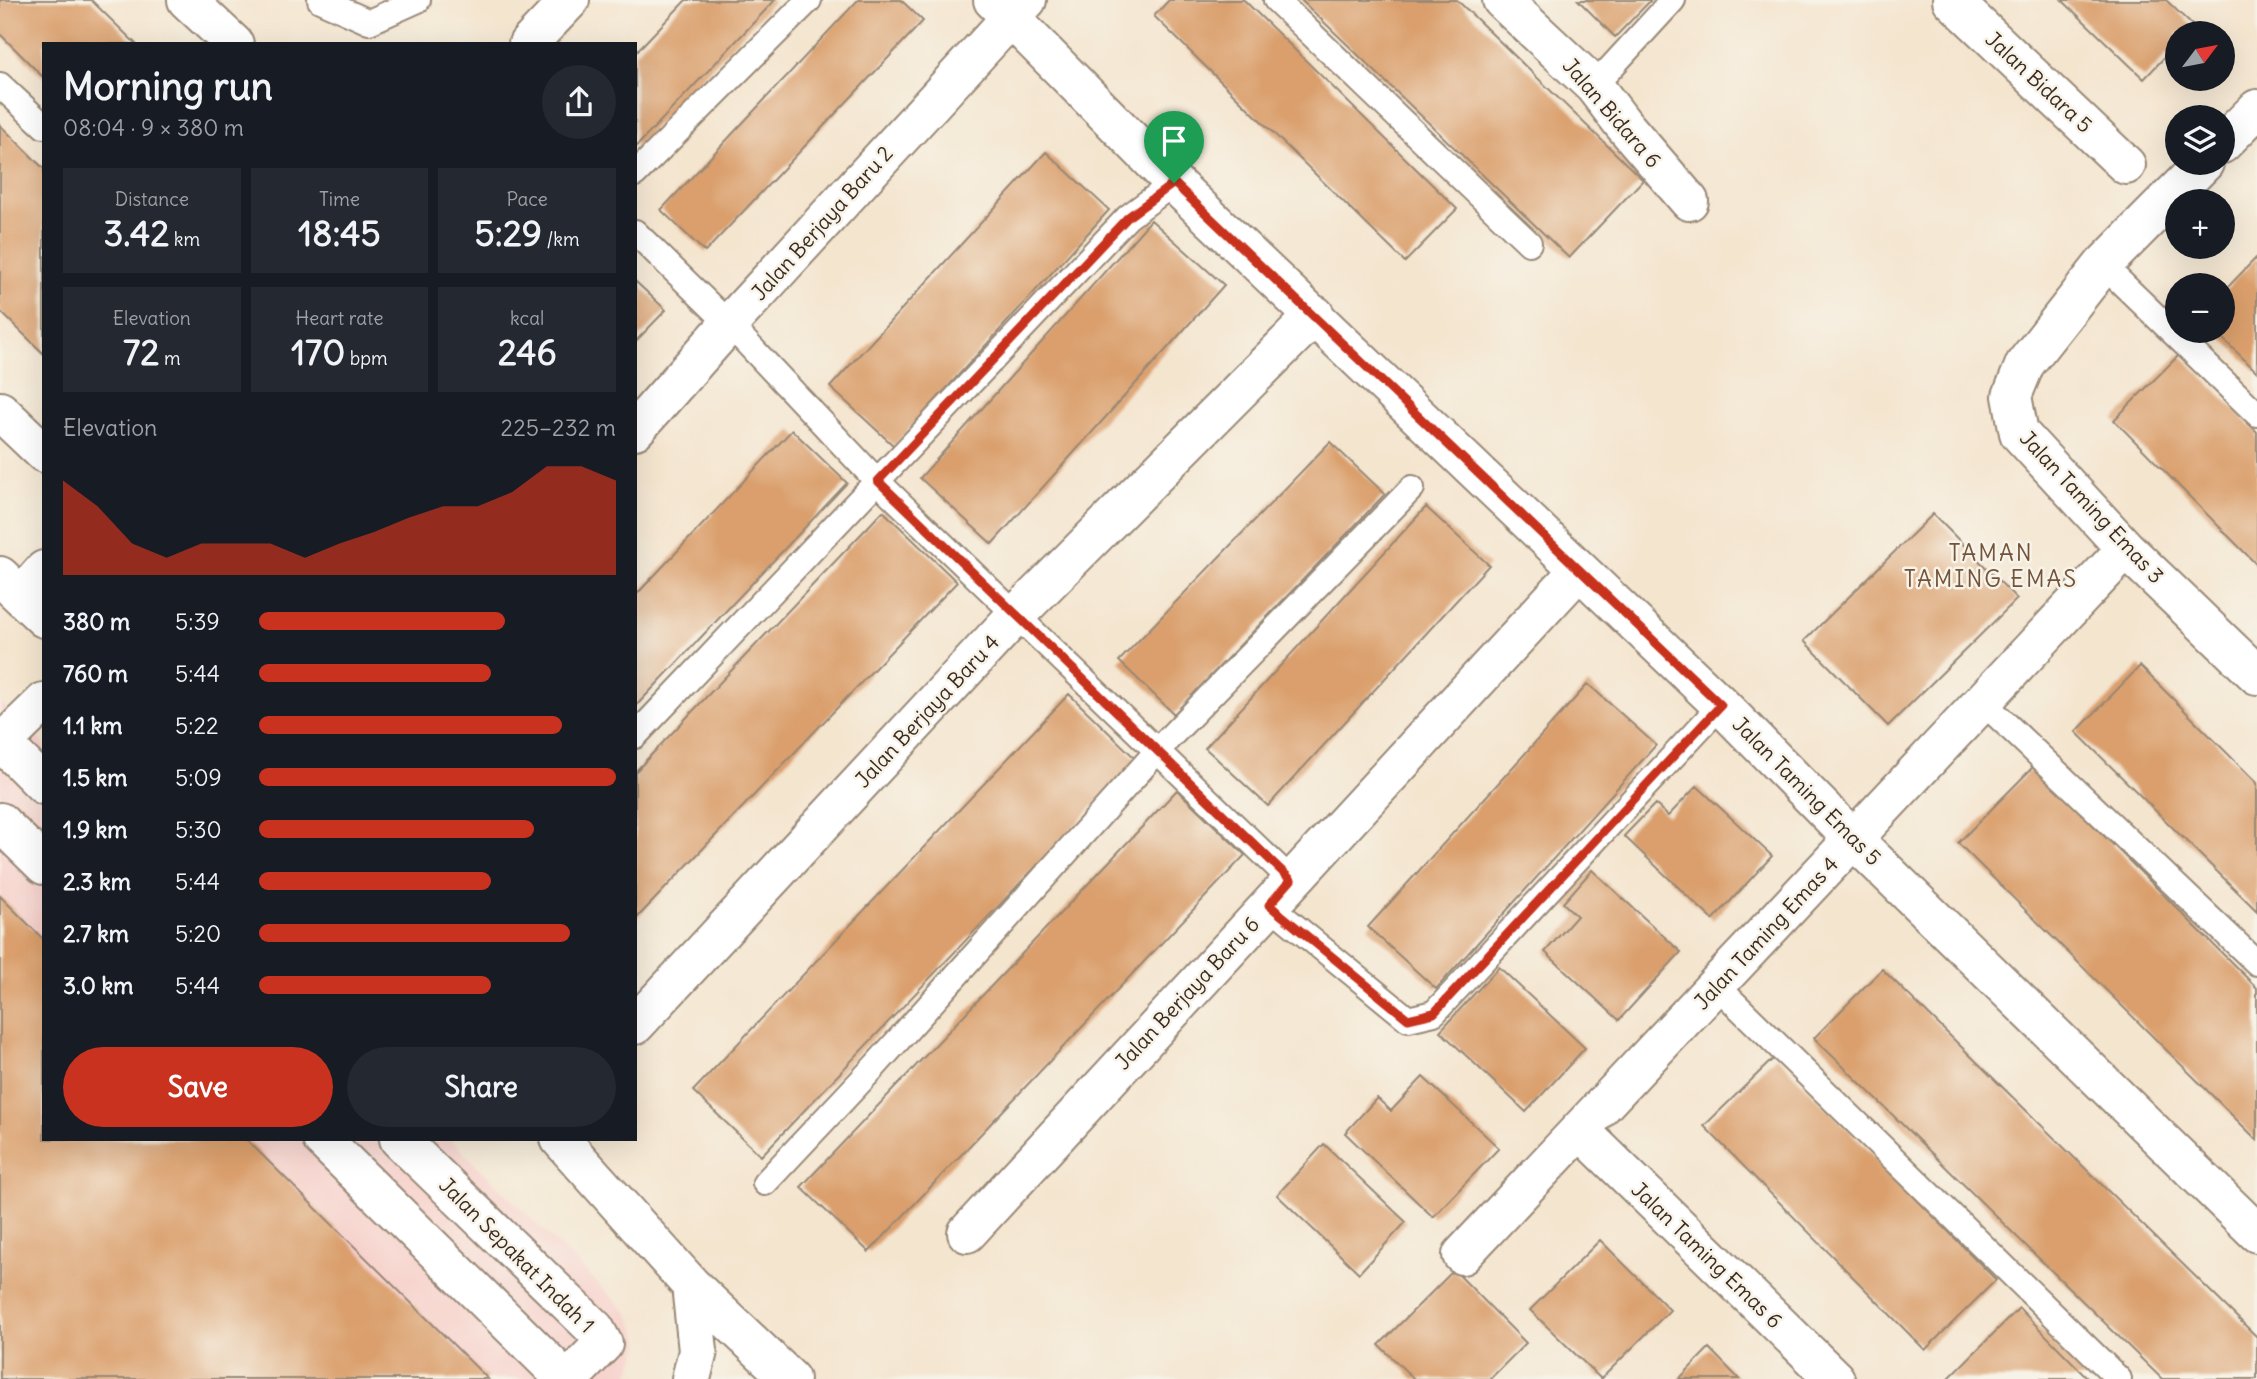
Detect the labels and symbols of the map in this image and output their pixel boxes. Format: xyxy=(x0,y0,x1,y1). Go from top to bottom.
north arrow xyxy=(2165,21,2235,91)
street label: Jalan Bidara 5 xyxy=(1980,26,2098,138)
street label: Jalan Bidara 6 xyxy=(1557,53,1667,173)
pin xyxy=(1144,111,1204,183)
street label: Jalan Berjaya Baru 2 xyxy=(745,140,899,306)
street label: Jalan Taming Emas 3 xyxy=(2014,425,2170,589)
district label: TAMAN TAMING EMAS xyxy=(1904,538,2078,593)
street label: Jalan Berjaya Baru 4 xyxy=(849,629,1005,793)
street label: Jalan Taming Emas 5 xyxy=(1727,711,1887,871)
street label: Jalan Taming Emas 4 xyxy=(1688,851,1844,1015)
street label: Jalan Berjaya Baru 6 xyxy=(1109,911,1265,1075)
street label: Jalan Sepakat Indah 1 xyxy=(434,1172,600,1338)
street label: Jalan Taming Emas 6 xyxy=(1626,1176,1788,1334)

